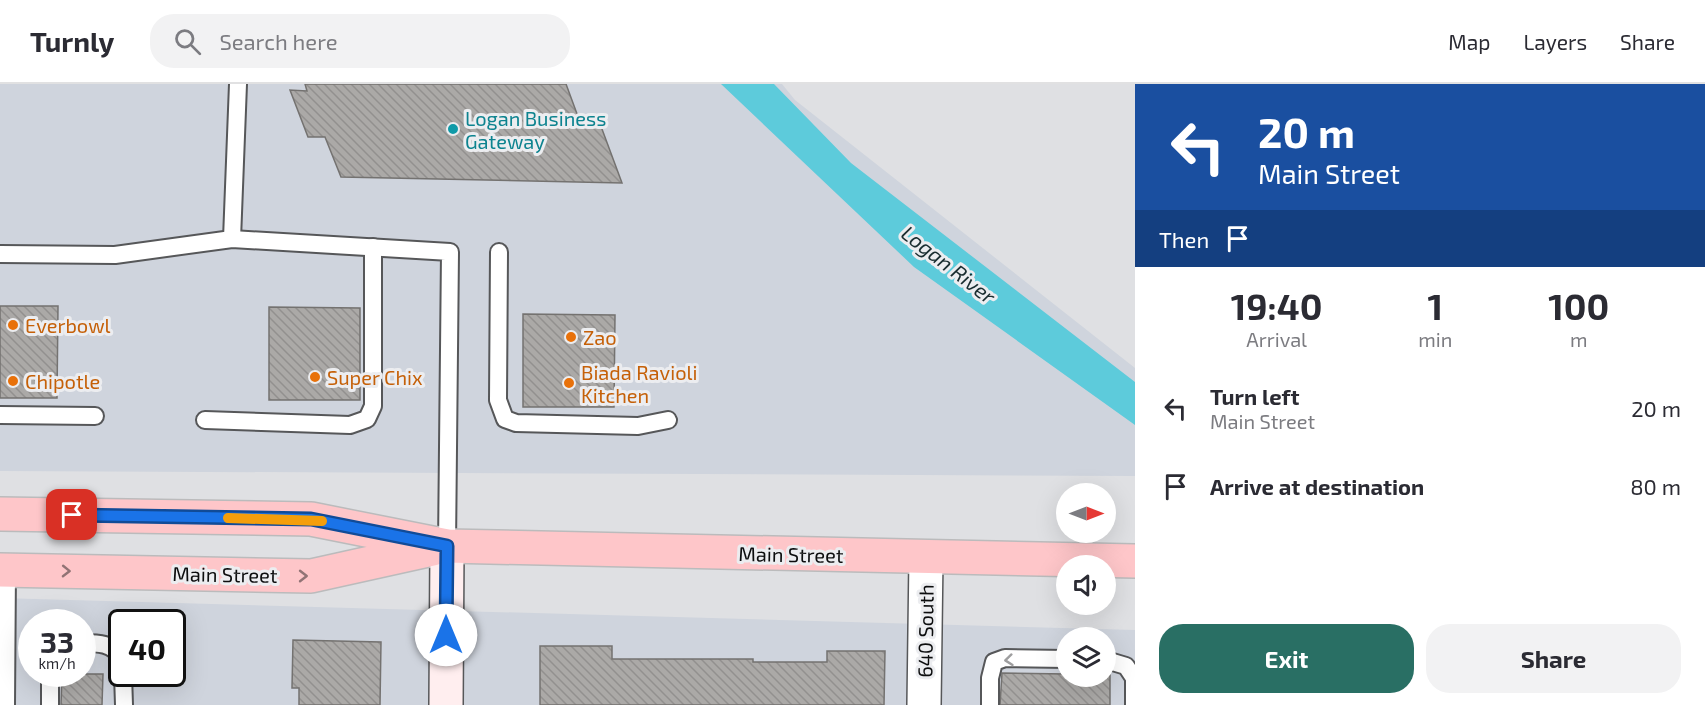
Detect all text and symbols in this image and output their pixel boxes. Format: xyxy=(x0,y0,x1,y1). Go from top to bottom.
search box xyxy=(150,14,570,68)
text: Turnly xyxy=(30,24,114,58)
icon: search xyxy=(171,25,204,58)
text: Search here xyxy=(219,28,338,54)
text: Map xyxy=(1448,29,1490,54)
text: Layers xyxy=(1523,29,1587,54)
text: Share xyxy=(1620,29,1675,54)
place label: Logan Business Gateway xyxy=(465,106,606,153)
text: 20 m xyxy=(1258,106,1355,156)
icon: left xyxy=(1159,108,1237,186)
marker: Logan Business Gateway xyxy=(446,122,460,136)
text: Main Street xyxy=(1258,157,1400,189)
water label: Logan River xyxy=(897,220,1001,309)
icon: arrive xyxy=(1221,222,1254,255)
text: Then xyxy=(1159,226,1209,252)
text: 19:40 xyxy=(1231,284,1323,327)
text: 1 xyxy=(1428,284,1443,327)
text: 100 xyxy=(1548,284,1609,327)
place label: Everbowl xyxy=(25,313,111,337)
marker: Everbowl xyxy=(6,318,20,332)
place label: Zao xyxy=(583,325,617,349)
text: Arrival xyxy=(1246,327,1307,351)
text: min xyxy=(1418,327,1452,351)
text: m xyxy=(1570,327,1587,351)
marker: Zao xyxy=(564,330,578,344)
place label: Biada Ravioli Kitchen xyxy=(581,360,697,407)
place label: Super Chix xyxy=(327,365,423,389)
place label: Chipotle xyxy=(25,369,100,393)
marker: Super Chix xyxy=(308,370,322,384)
marker: Chipotle xyxy=(6,374,20,388)
marker: Biada Ravioli Kitchen xyxy=(562,376,576,390)
text: Turn left xyxy=(1210,383,1299,409)
icon: left xyxy=(1159,392,1192,425)
text: 20 m xyxy=(1631,395,1681,421)
text: Main Street xyxy=(1210,409,1315,433)
icon: arrive xyxy=(1159,470,1192,503)
text: Arrive at destination xyxy=(1210,473,1424,499)
text: 80 m xyxy=(1630,473,1681,499)
north arrow xyxy=(1056,483,1116,543)
map controls xyxy=(1056,483,1116,687)
pin xyxy=(46,489,97,540)
icon: arrive xyxy=(55,498,88,531)
street label: Main Street xyxy=(738,541,844,567)
button: sound xyxy=(1056,555,1116,615)
street label: Main Street xyxy=(172,561,278,587)
one-way arrow xyxy=(61,565,70,577)
one-way arrow xyxy=(298,570,307,582)
street label: 640 South xyxy=(912,584,938,678)
position arrow xyxy=(414,603,478,667)
speed limit sign: 40 xyxy=(108,609,186,687)
text: 33 xyxy=(40,623,74,659)
button: Exit xyxy=(1159,624,1414,693)
button: Share xyxy=(1426,624,1681,693)
button: layers xyxy=(1056,627,1116,687)
one-way arrow xyxy=(1004,653,1013,665)
text: km/h xyxy=(38,654,76,672)

